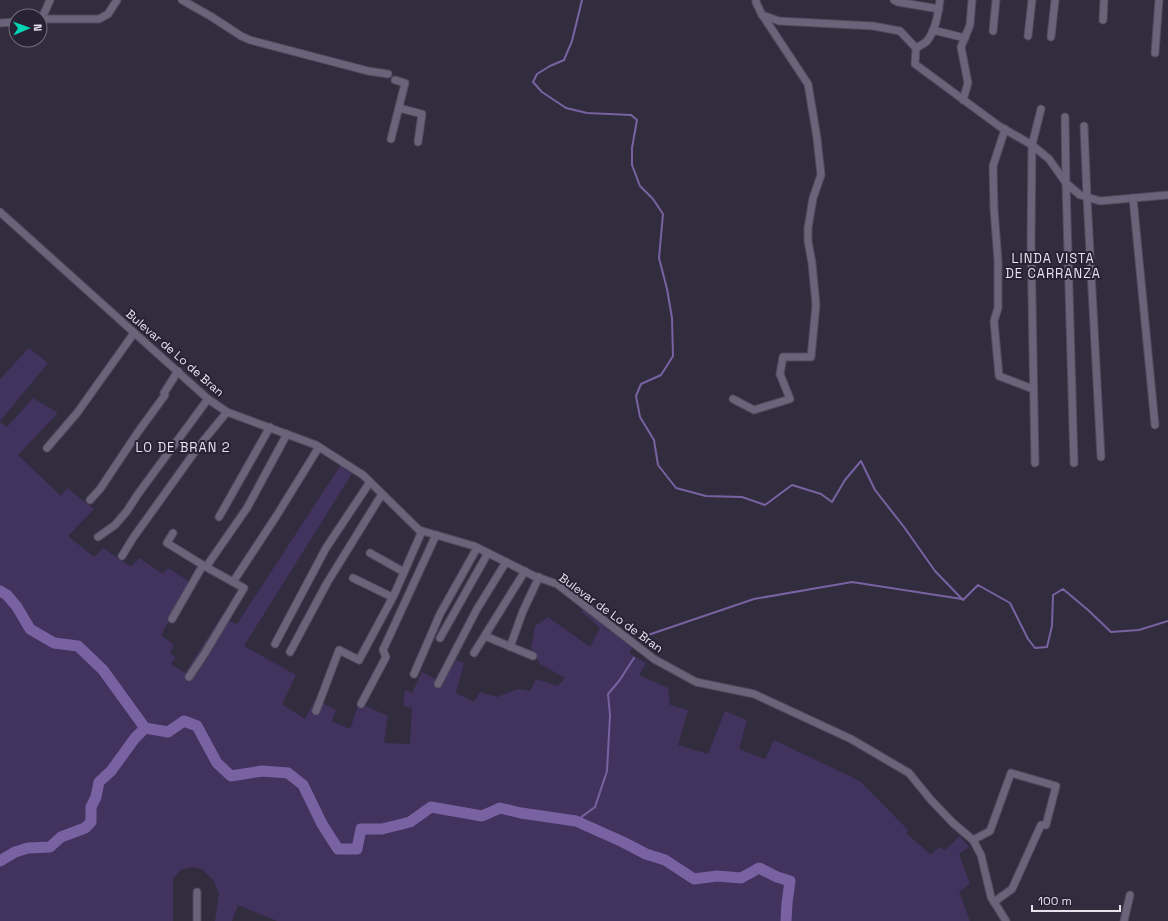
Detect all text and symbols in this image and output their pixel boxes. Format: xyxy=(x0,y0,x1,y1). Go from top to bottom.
north arrow xyxy=(8,8,48,48)
text: N xyxy=(31,24,45,32)
district label: LINDA VISTA DE CARRANZA xyxy=(1005,250,1101,282)
street label: Bulevar de Lo de Bran xyxy=(122,306,228,400)
district label: LO DE BRAN 2 xyxy=(136,439,230,456)
street label: Bulevar de Lo de Bran xyxy=(556,570,666,656)
scale bar xyxy=(1032,887,1120,913)
text: 100 m xyxy=(1038,893,1072,909)

